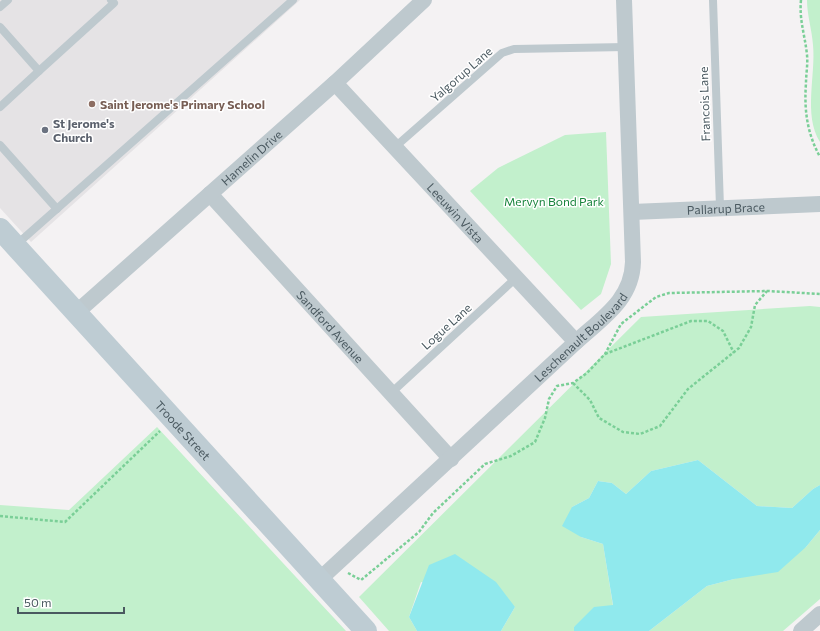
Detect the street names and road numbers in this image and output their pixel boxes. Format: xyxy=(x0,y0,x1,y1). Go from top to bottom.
street label: Yalgorup Lane xyxy=(427,44,495,104)
street label: Francois Lane xyxy=(696,66,712,142)
street label: Hamelin Drive xyxy=(218,127,285,188)
street label: Leeuwin Vista xyxy=(425,180,487,245)
street label: Pallarup Brace xyxy=(687,199,765,217)
street label: Sandford Avenue xyxy=(294,287,367,365)
street label: Leschenault Boulevard xyxy=(531,290,630,384)
street label: Logue Lane xyxy=(418,300,474,352)
street label: Troode Street xyxy=(153,398,214,463)

